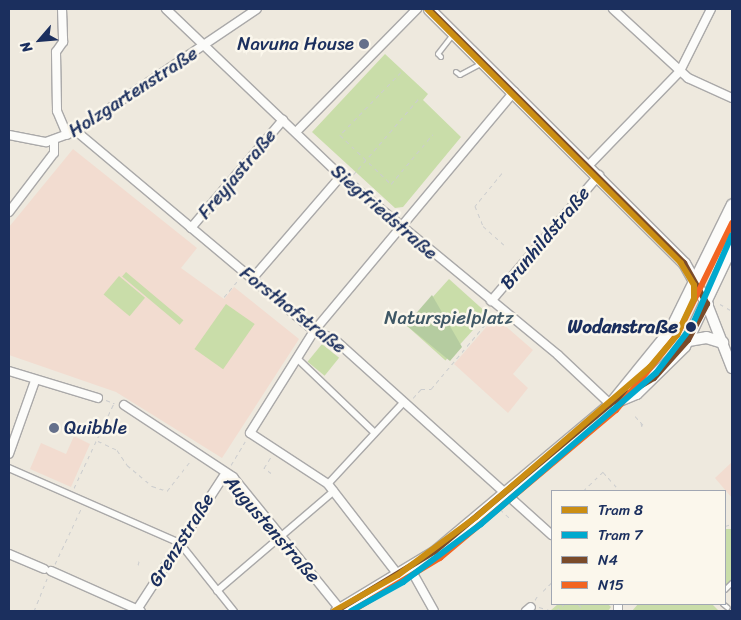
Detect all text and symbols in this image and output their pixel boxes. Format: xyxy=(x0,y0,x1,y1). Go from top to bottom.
north arrow xyxy=(15,15,65,65)
place label: Navuna House xyxy=(236,33,354,55)
text: N xyxy=(13,37,40,57)
marker: Navuna House xyxy=(358,38,370,50)
street label: Holzgartenstraße xyxy=(64,42,202,142)
street label: Freyjastraße xyxy=(193,124,281,224)
street label: Siegfriedstraße xyxy=(326,160,442,264)
street label: Brunhildstraße xyxy=(495,182,595,294)
street label: Forsthofstraße xyxy=(235,262,351,358)
park label: Naturspielplatz xyxy=(384,307,514,329)
place label: Wodanstraße xyxy=(568,316,678,338)
marker: Wodanstraße xyxy=(682,318,700,336)
place label: Quibble xyxy=(64,417,127,439)
marker: Quibble xyxy=(48,422,60,434)
street label: Augustenstraße xyxy=(219,471,325,587)
street label: Grenzstraße xyxy=(143,489,219,591)
legend xyxy=(551,490,726,605)
text: Tram 8 xyxy=(598,497,643,523)
text: Tram 7 xyxy=(598,522,643,548)
text: N4 xyxy=(598,547,618,573)
text: N15 xyxy=(598,572,624,598)

